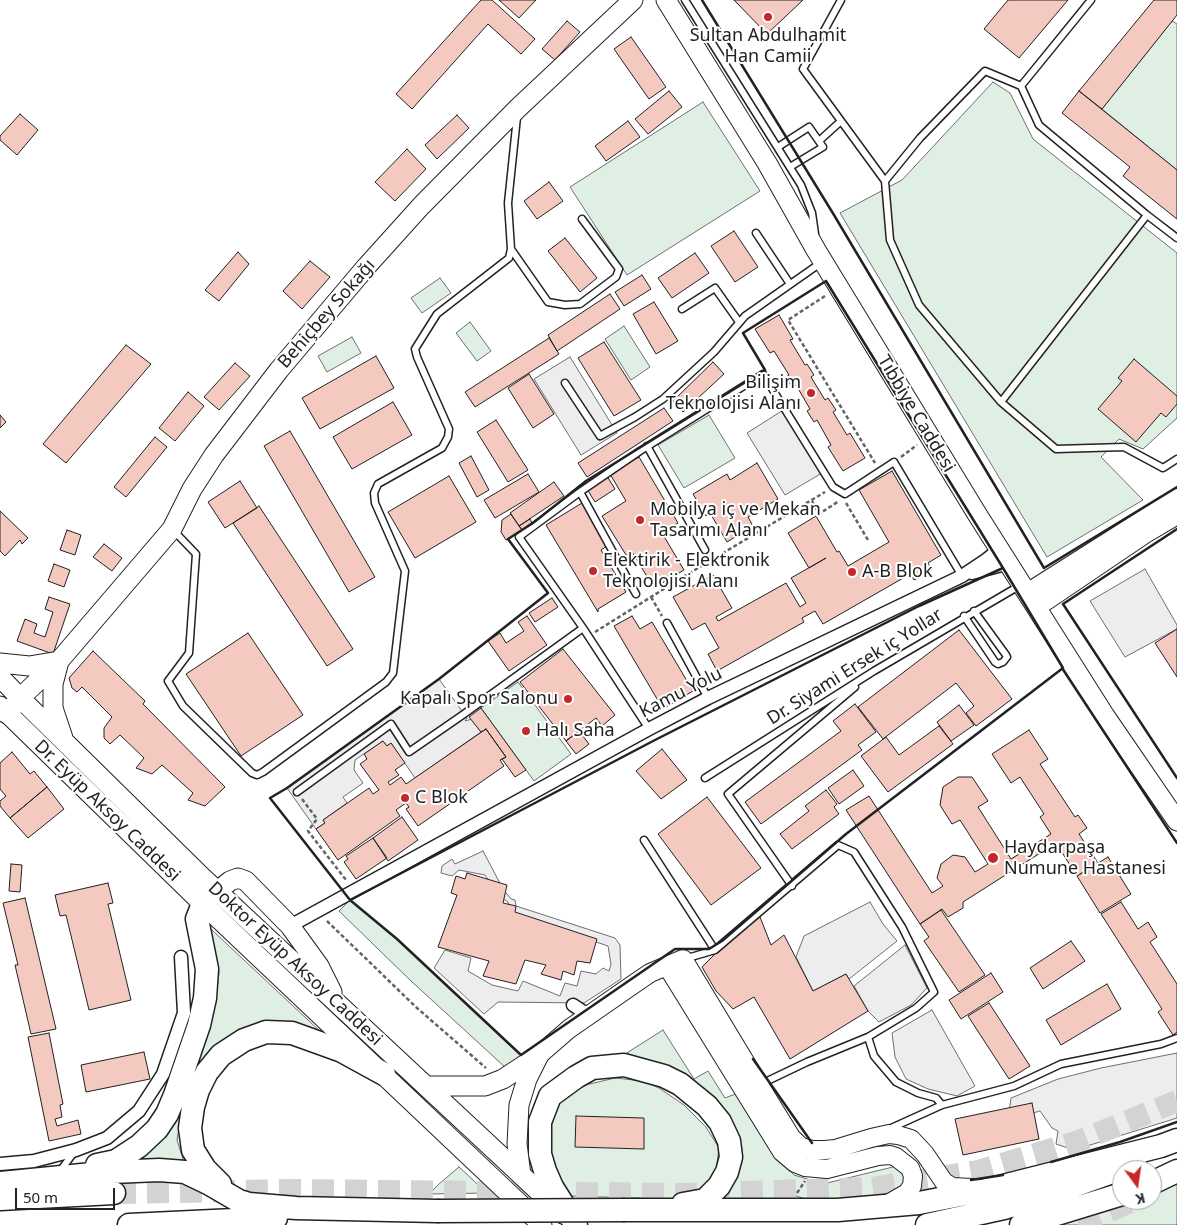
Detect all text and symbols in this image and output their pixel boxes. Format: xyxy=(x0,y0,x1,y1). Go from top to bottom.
marker: Sultan Abdulhamit Han Camii xyxy=(762,11,774,23)
place label: Sultan Abdulhamit Han Camii xyxy=(690,25,846,68)
street label: Behiçbey Sokağı xyxy=(274,255,380,373)
street label: Tıbbiye Caddesi xyxy=(873,352,959,476)
place label: Bilişim Teknolojisi Alanı xyxy=(666,372,801,414)
marker: Bilişim Teknolojisi Alanı xyxy=(805,387,817,399)
place label: Mobilya iç ve Mekan Tasarımı Alanı xyxy=(650,499,821,542)
marker: Mobilya iç ve Mekan Tasarımı Alanı xyxy=(634,514,646,526)
place label: Elektirik - Elektronik Teknolojisi Alanı xyxy=(603,550,770,592)
place label: A-B Blok xyxy=(862,561,933,583)
marker: Elektirik - Elektronik Teknolojisi Alanı xyxy=(587,565,599,577)
marker: A-B Blok xyxy=(846,566,858,578)
street label: Dr. Siyami Ersek iç Yollar xyxy=(763,604,947,730)
street label: Kamu Yolu xyxy=(636,663,726,723)
place label: Kapalı Spor Salonu xyxy=(400,688,558,710)
marker: Kapalı Spor Salonu xyxy=(562,693,574,705)
place label: Halı Saha xyxy=(536,720,615,742)
marker: Halı Saha xyxy=(520,725,532,737)
street label: Dr. Eyüp Aksoy Caddesi xyxy=(30,736,184,886)
place label: C Blok xyxy=(415,787,468,809)
marker: C Blok xyxy=(399,792,411,804)
place label: Haydarpaşa Numune Hastanesi xyxy=(1004,837,1166,880)
marker: Haydarpaşa Numune Hastanesi xyxy=(986,851,1000,865)
street label: Doktor Eyüp Aksoy Caddesi xyxy=(203,878,387,1050)
north arrow xyxy=(1112,1160,1162,1210)
scale bar xyxy=(18,1178,118,1210)
text: 50 m xyxy=(23,1187,58,1207)
text: K xyxy=(1134,1189,1147,1209)

